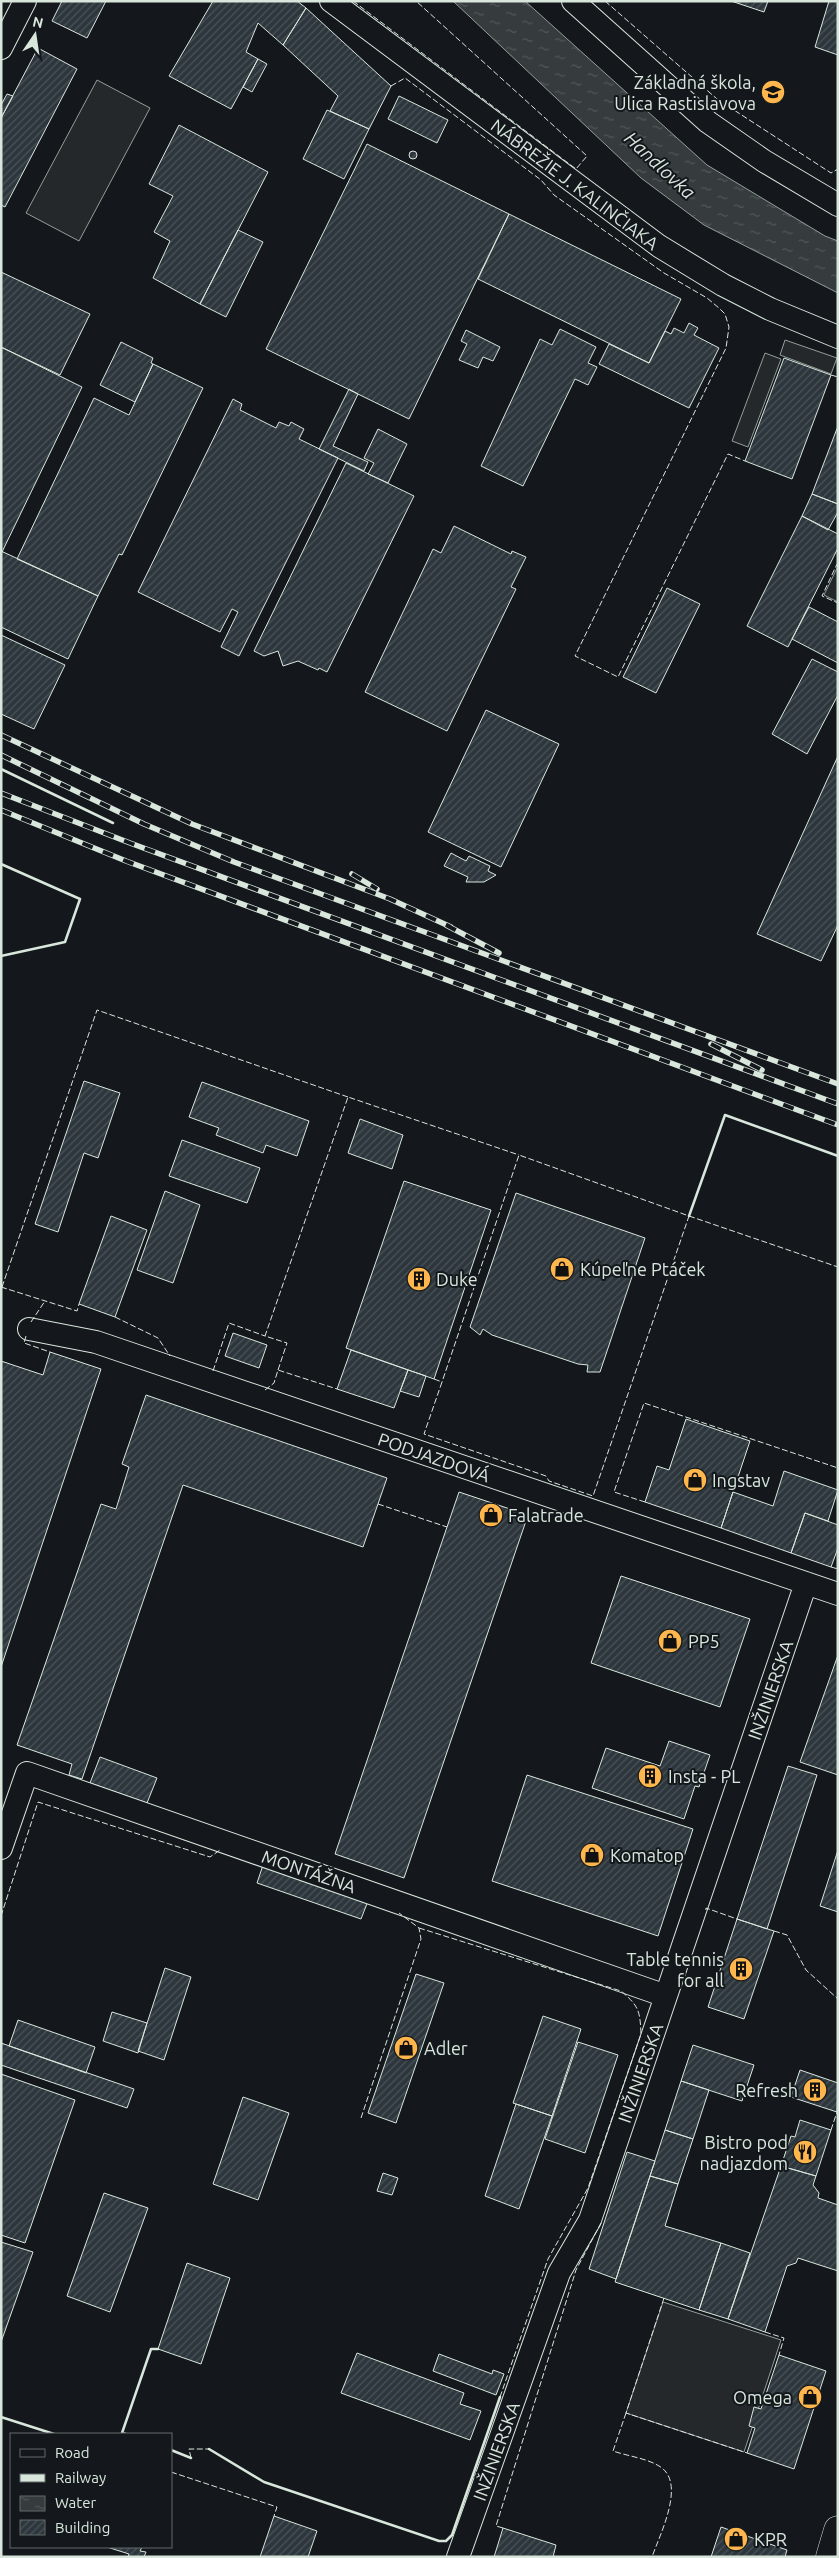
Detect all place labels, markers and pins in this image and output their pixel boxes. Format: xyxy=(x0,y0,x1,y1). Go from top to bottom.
place label: Základná škola, Ulica Rastislavova xyxy=(614,72,756,113)
school or university icon: Základná škola, Ulica Rastislavova xyxy=(760,79,786,105)
shop icon: Kúpeľne Ptáček xyxy=(549,1256,575,1282)
place label: Kúpeľne Ptáček xyxy=(580,1259,705,1279)
building icon: Duke xyxy=(406,1266,432,1292)
place label: Duke xyxy=(436,1269,478,1289)
shop icon: Ingstav xyxy=(682,1467,708,1493)
place label: Ingstav xyxy=(712,1470,770,1490)
shop icon: Falatrade xyxy=(478,1502,504,1528)
place label: Falatrade xyxy=(508,1505,584,1525)
shop icon: PP5 xyxy=(657,1628,683,1654)
place label: PP5 xyxy=(688,1631,720,1651)
building icon: Insta - PL xyxy=(637,1763,663,1789)
place label: Insta - PL xyxy=(668,1766,740,1786)
shop icon: Komatop xyxy=(579,1842,605,1868)
place label: Komatop xyxy=(610,1845,684,1865)
place label: Table tennis for all xyxy=(626,1949,724,1990)
building icon: Table tennis for all xyxy=(728,1956,754,1982)
shop icon: Adler xyxy=(393,2035,419,2061)
place label: Adler xyxy=(424,2038,468,2058)
building icon: Refresh xyxy=(802,2077,828,2103)
place label: Refresh xyxy=(735,2080,798,2100)
place label: Bistro pod nadjazdom xyxy=(700,2132,788,2173)
restaurant icon: Bistro pod nadjazdom xyxy=(792,2139,818,2165)
shop icon: Omega xyxy=(797,2384,823,2410)
place label: Omega xyxy=(733,2387,792,2407)
shop icon: KPR xyxy=(723,2526,749,2552)
place label: KPR xyxy=(754,2529,787,2549)

